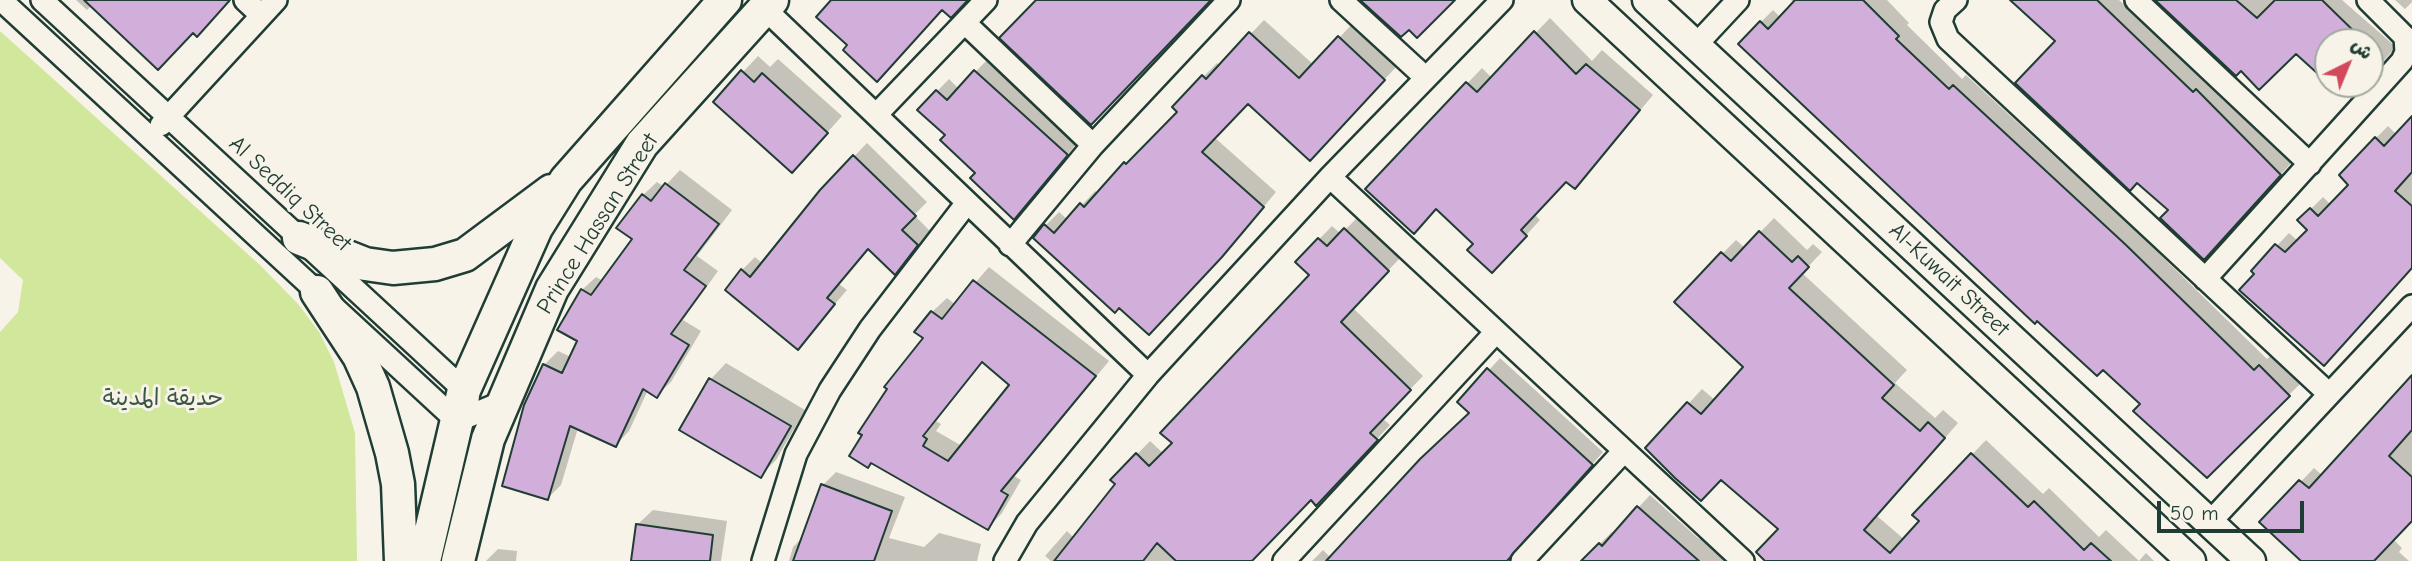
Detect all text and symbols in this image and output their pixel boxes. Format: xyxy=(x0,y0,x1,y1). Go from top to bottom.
north arrow xyxy=(2314,28,2384,98)
text: ش xyxy=(2347,34,2377,64)
street label: Prince Hassan Street xyxy=(531,129,665,319)
street label: Al Seddiq Street xyxy=(223,130,357,258)
street label: Al-Kuwait Street xyxy=(1883,217,2015,343)
park label: حديقة المدينة xyxy=(103,384,223,412)
scale bar xyxy=(2160,488,2307,532)
text: 50 m xyxy=(2170,501,2219,525)

